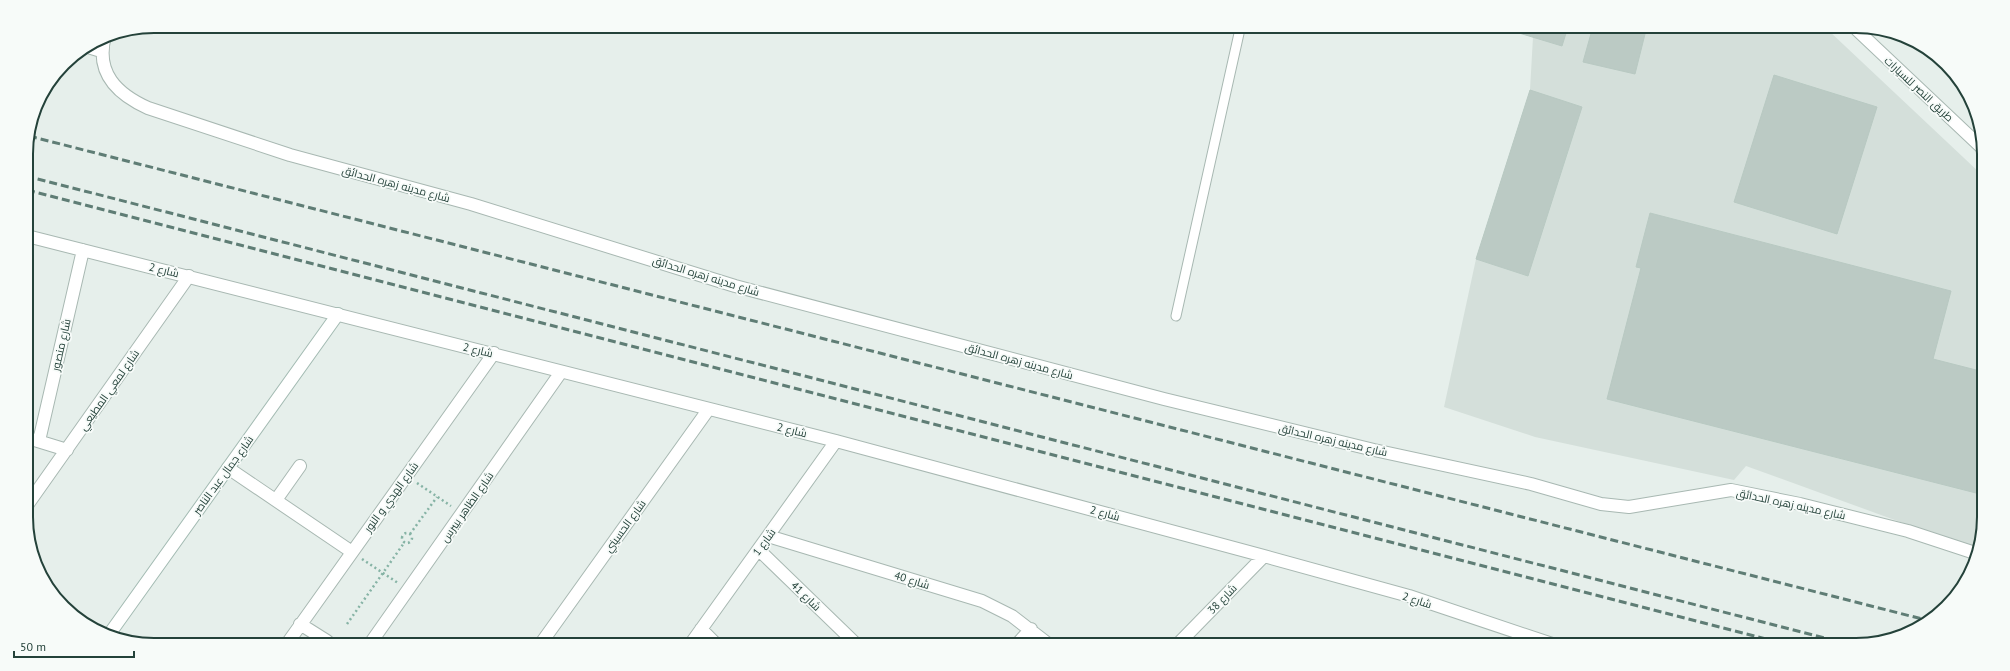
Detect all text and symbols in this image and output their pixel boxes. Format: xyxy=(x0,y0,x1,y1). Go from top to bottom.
street label: طريق النصر للسيارات xyxy=(1882,53,1956,125)
street label: شارع مدينه زهره الحدائق xyxy=(340,163,452,206)
street label: شارع مدينه زهره الحدائق xyxy=(650,253,761,300)
street label: شارع 2 xyxy=(147,260,180,281)
street label: شارع منصور xyxy=(48,318,75,374)
street label: شارع 2 xyxy=(461,340,494,361)
street label: شارع مدينه زهره الحدائق xyxy=(963,340,1075,383)
street label: شارع لمعي المطيعي xyxy=(76,347,144,434)
street label: شارع 2 xyxy=(775,420,808,441)
street label: شارع مدينه زهره الحدائق xyxy=(1277,421,1389,460)
street label: شارع جمال عبد الناصر xyxy=(189,433,257,519)
street label: شارع الهدي و النور xyxy=(360,459,423,537)
street label: شارع الظاهر بيبرس xyxy=(438,469,497,545)
street label: شارع مدينه زهره الحدائق xyxy=(1735,486,1847,523)
street label: شارع الحسيني xyxy=(601,497,650,556)
street label: شارع 2 xyxy=(1088,502,1121,525)
street label: شارع 1 xyxy=(749,526,779,559)
street label: شارع 40 xyxy=(892,568,931,593)
street label: شارع 41 xyxy=(787,578,824,614)
street label: شارع 38 xyxy=(1204,581,1240,618)
street label: شارع 2 xyxy=(1400,589,1434,612)
scale bar xyxy=(14,633,134,659)
text: 50 m xyxy=(20,639,46,654)

